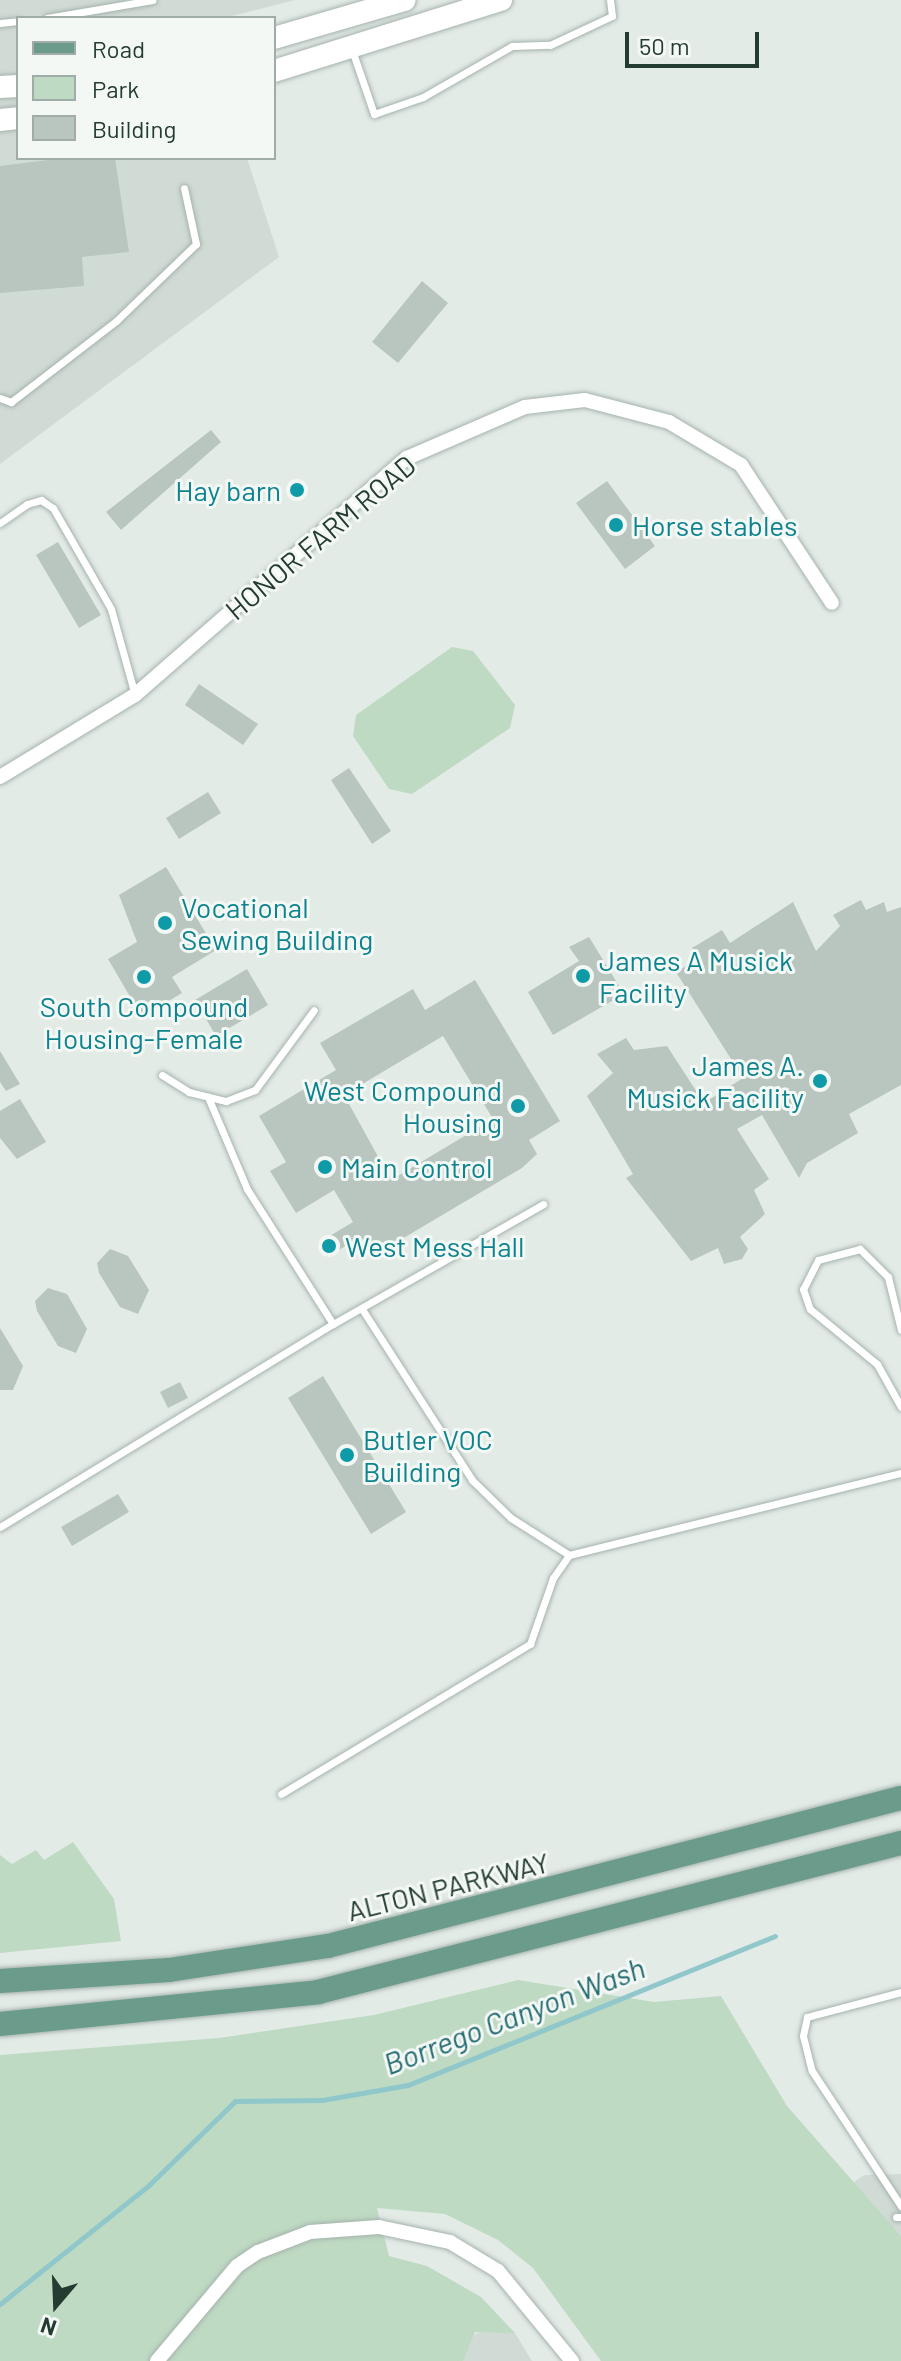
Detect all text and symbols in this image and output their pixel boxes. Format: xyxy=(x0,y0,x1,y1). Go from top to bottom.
legend xyxy=(16,16,276,160)
scale bar xyxy=(629,16,763,66)
text: 50 m xyxy=(639,31,690,60)
text: Road xyxy=(92,34,145,63)
text: Park xyxy=(92,74,139,103)
text: Building xyxy=(92,114,176,143)
street label: HONOR FARM ROAD xyxy=(218,448,422,626)
place label: Hay barn xyxy=(175,473,281,507)
marker: Hay barn xyxy=(288,481,306,499)
place label: Horse stables xyxy=(632,508,797,542)
marker: Horse stables xyxy=(607,516,625,534)
place label: Vocational Sewing Building xyxy=(181,890,373,956)
marker: Vocational Sewing Building xyxy=(156,914,174,932)
place label: James A Musick Facility xyxy=(599,943,793,1009)
marker: James A Musick Facility xyxy=(574,967,592,985)
marker: South Compound Housing-Female xyxy=(135,968,153,986)
place label: South Compound Housing-Female xyxy=(40,989,248,1055)
place label: James A. Musick Facility xyxy=(626,1048,804,1114)
marker: James A. Musick Facility xyxy=(811,1072,829,1090)
place label: West Compound Housing xyxy=(304,1073,502,1139)
marker: West Compound Housing xyxy=(509,1097,527,1115)
place label: Main Control xyxy=(341,1150,492,1184)
marker: Main Control xyxy=(316,1158,334,1176)
place label: West Mess Hall xyxy=(345,1229,524,1263)
marker: West Mess Hall xyxy=(320,1237,338,1255)
place label: Butler VOC Building xyxy=(363,1422,493,1488)
marker: Butler VOC Building xyxy=(338,1446,356,1464)
street label: ALTON PARKWAY xyxy=(344,1845,552,1927)
water label: Borrego Canyon Wash xyxy=(378,1949,650,2081)
north arrow xyxy=(16,2265,96,2345)
text: N xyxy=(37,2313,59,2342)

